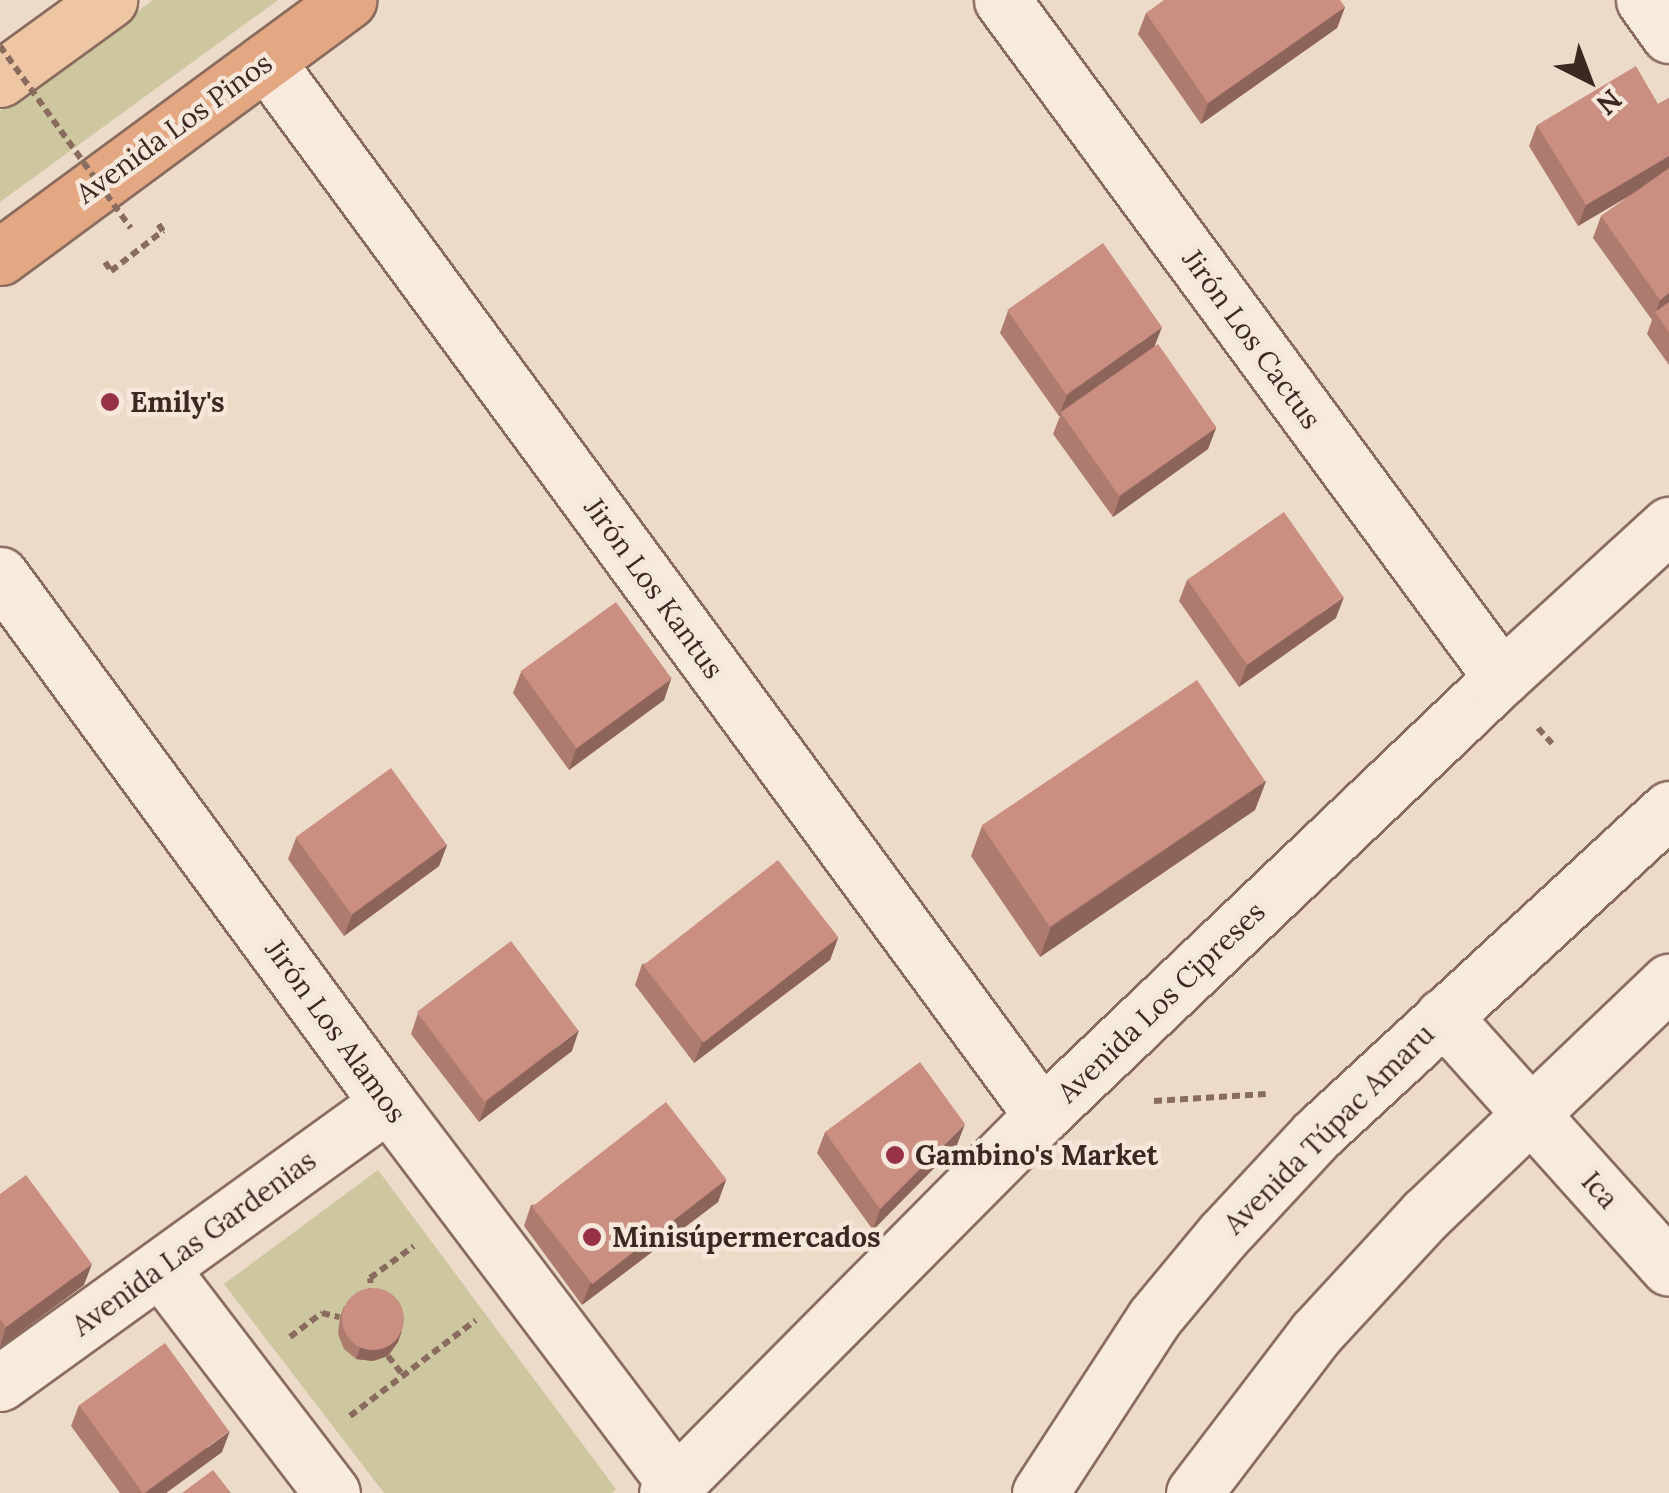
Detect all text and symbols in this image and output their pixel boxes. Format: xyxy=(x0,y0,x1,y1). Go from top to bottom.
north arrow xyxy=(1539,30,1639,130)
street label: Avenida Los Pinos xyxy=(70,46,278,210)
text: N xyxy=(1589,82,1629,123)
street label: Jirón Los Cactus xyxy=(1176,243,1328,435)
place label: Emily's xyxy=(130,385,225,419)
marker: Emily's xyxy=(99,391,121,413)
street label: Jirón Los Kantus xyxy=(577,491,731,685)
street label: Avenida Los Cipreses xyxy=(1050,894,1272,1110)
street label: Jirón Los Alamos xyxy=(258,933,414,1129)
street label: Avenida Túpac Amaru xyxy=(1217,1017,1441,1241)
place label: Gambino's Market xyxy=(915,1138,1158,1172)
street label: Avenida Las Gardenias xyxy=(66,1143,322,1343)
marker: Gambino's Market xyxy=(884,1144,906,1166)
street label: Ica xyxy=(1575,1165,1625,1215)
place label: Minisúpermercados xyxy=(612,1220,881,1254)
marker: Minisúpermercados xyxy=(581,1226,603,1248)

